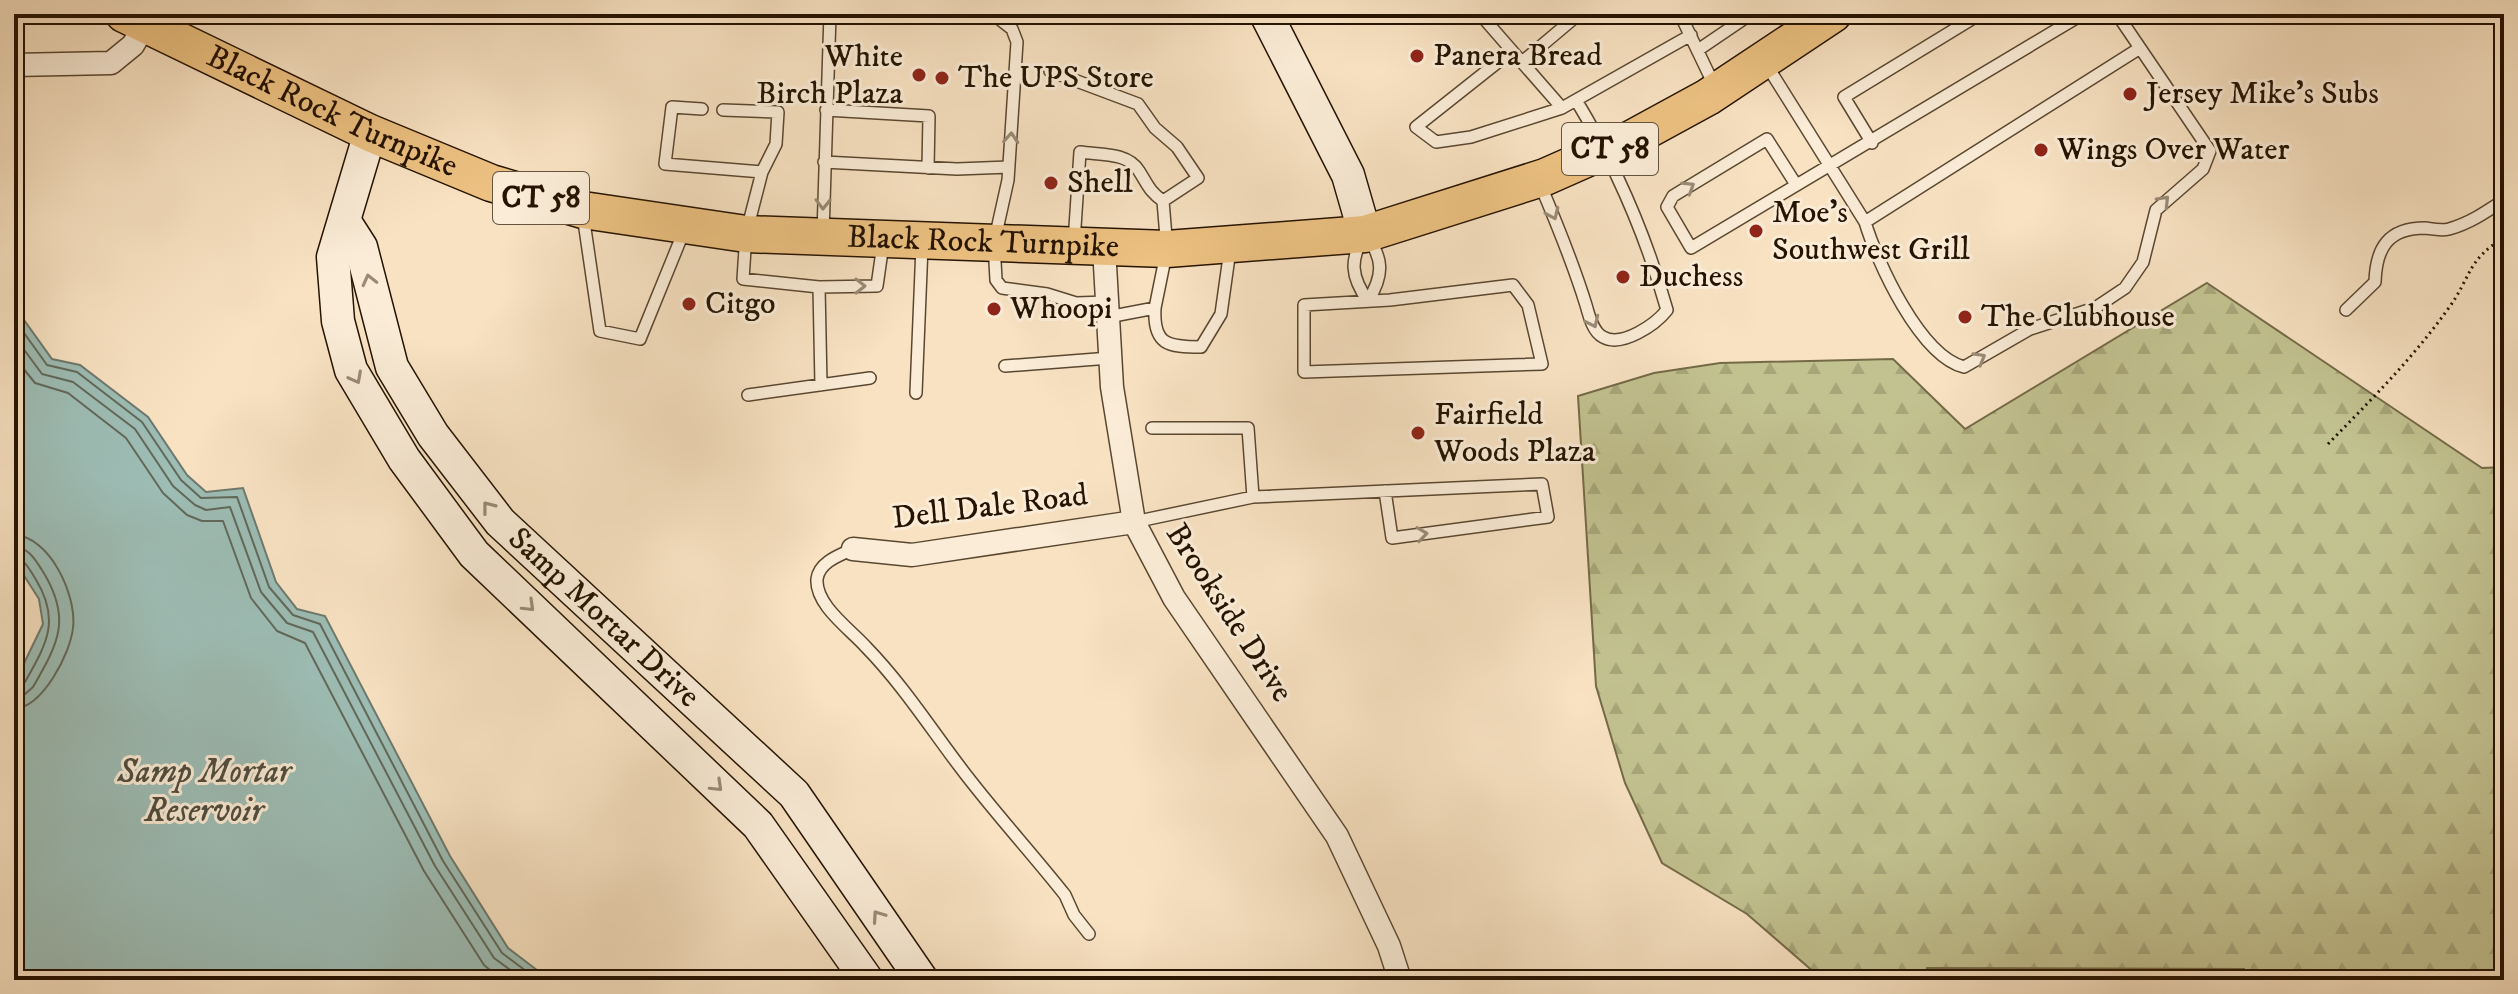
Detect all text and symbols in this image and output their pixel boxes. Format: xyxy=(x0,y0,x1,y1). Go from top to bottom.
place label: Panera Bread xyxy=(1433,36,1602,76)
street label: Black Rock Turnpike xyxy=(200,37,463,187)
place label: White Birch Plaza xyxy=(756,37,903,114)
marker: Panera Bread xyxy=(1408,47,1426,65)
place label: The UPS Store xyxy=(958,58,1154,98)
marker: White Birch Plaza xyxy=(910,66,928,84)
marker: The UPS Store xyxy=(933,69,951,87)
place label: Jersey Mike's Subs xyxy=(2143,74,2379,114)
marker: Jersey Mike's Subs xyxy=(2121,85,2139,103)
road number: CT 58 xyxy=(1562,123,1658,175)
place label: Wings Over Water xyxy=(2056,130,2290,170)
one-way arrow xyxy=(1002,131,1019,144)
marker: Wings Over Water xyxy=(2032,141,2050,159)
place label: Shell xyxy=(1067,163,1133,203)
road number: CT 58 xyxy=(493,172,589,224)
marker: Shell xyxy=(1042,174,1060,192)
one-way arrow xyxy=(1680,181,1695,196)
place label: Moe's Southwest Grill xyxy=(1772,193,1970,270)
one-way arrow xyxy=(2155,196,2170,210)
one-way arrow xyxy=(814,198,832,211)
one-way arrow xyxy=(1543,206,1559,220)
street label: Black Rock Turnpike xyxy=(846,218,1120,267)
marker: Moe's Southwest Grill xyxy=(1747,222,1765,240)
place label: Duchess xyxy=(1639,257,1743,297)
marker: Duchess xyxy=(1614,268,1632,286)
one-way arrow xyxy=(362,273,379,287)
one-way arrow xyxy=(854,277,867,295)
place label: Citgo xyxy=(705,284,776,324)
place label: Whoopi xyxy=(1009,289,1112,329)
marker: Citgo xyxy=(680,295,698,313)
place label: The Clubhouse xyxy=(1981,297,2175,337)
marker: Whoopi xyxy=(985,300,1003,318)
marker: The Clubhouse xyxy=(1956,308,1974,326)
one-way arrow xyxy=(1583,313,1599,328)
one-way arrow xyxy=(1972,352,1986,368)
one-way arrow xyxy=(346,369,362,384)
place label: Fairfield Woods Plaza xyxy=(1433,395,1596,472)
marker: Fairfield Woods Plaza xyxy=(1409,424,1427,442)
street label: Dell Dale Road xyxy=(890,475,1090,539)
one-way arrow xyxy=(483,501,497,516)
street label: Brookside Drive xyxy=(1156,516,1302,710)
street label: Samp Mortar Drive xyxy=(499,519,708,717)
one-way arrow xyxy=(1415,526,1429,543)
one-way arrow xyxy=(520,597,534,612)
water label: Samp Mortar Reservoir xyxy=(116,751,294,832)
one-way arrow xyxy=(708,777,722,791)
one-way arrow xyxy=(873,910,888,924)

